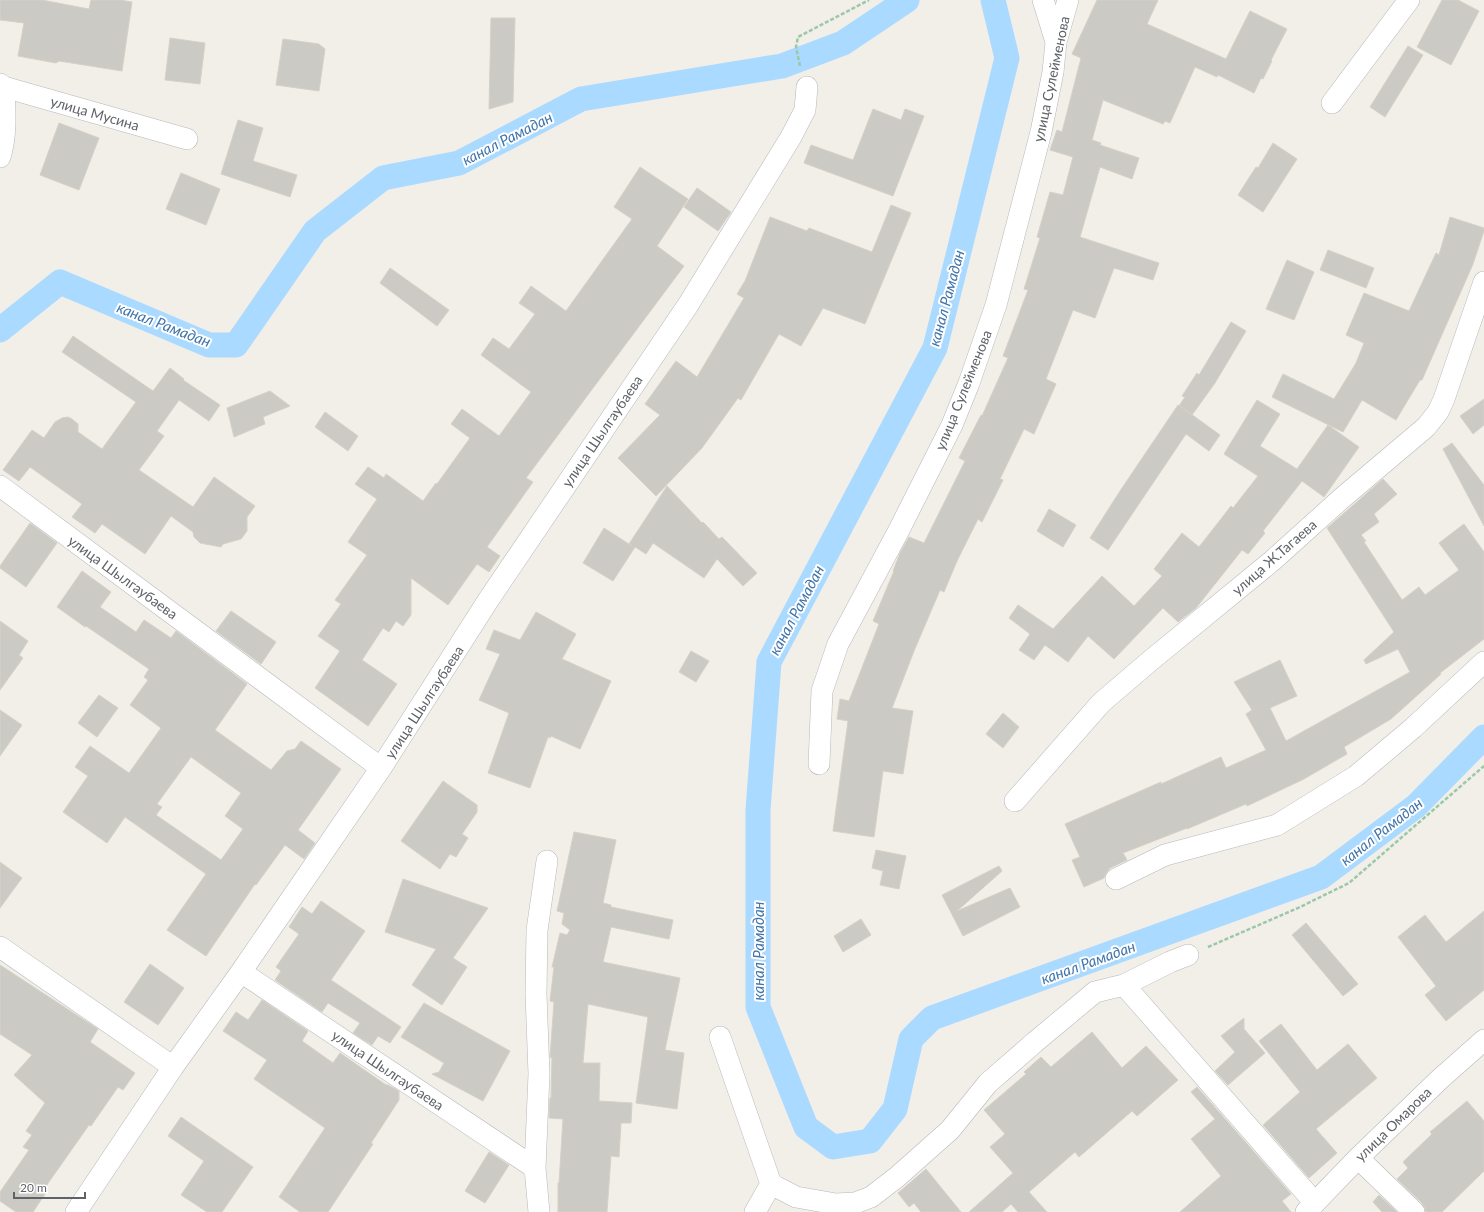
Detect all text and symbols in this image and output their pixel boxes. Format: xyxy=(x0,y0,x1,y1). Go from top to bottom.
street label: улица Сулейменова xyxy=(1029,15,1073,143)
street label: улица Мусина xyxy=(49,92,141,134)
water label: канал Рамадан xyxy=(459,107,555,168)
water label: канал Рамадан xyxy=(925,248,968,348)
water label: канал Рамадан xyxy=(115,298,213,350)
street label: улица Сулейменова xyxy=(931,327,995,453)
street label: улица Шылгаубаева xyxy=(558,372,646,490)
street label: улица Ж.Тагаева xyxy=(1228,516,1320,598)
street label: улица Шылгаубаева xyxy=(65,532,181,622)
water label: канал Рамадан xyxy=(765,562,827,658)
street label: улица Шылгаубаева xyxy=(381,642,467,762)
water label: канал Рамадан xyxy=(1336,793,1426,869)
water label: канал Рамадан xyxy=(749,901,767,1000)
water label: канал Рамадан xyxy=(1038,937,1138,987)
street label: улица Шылгаубаева xyxy=(329,1026,447,1114)
street label: улица Омарова xyxy=(1351,1083,1435,1165)
scale bar xyxy=(14,1174,85,1200)
text: 20 m xyxy=(20,1180,47,1195)

